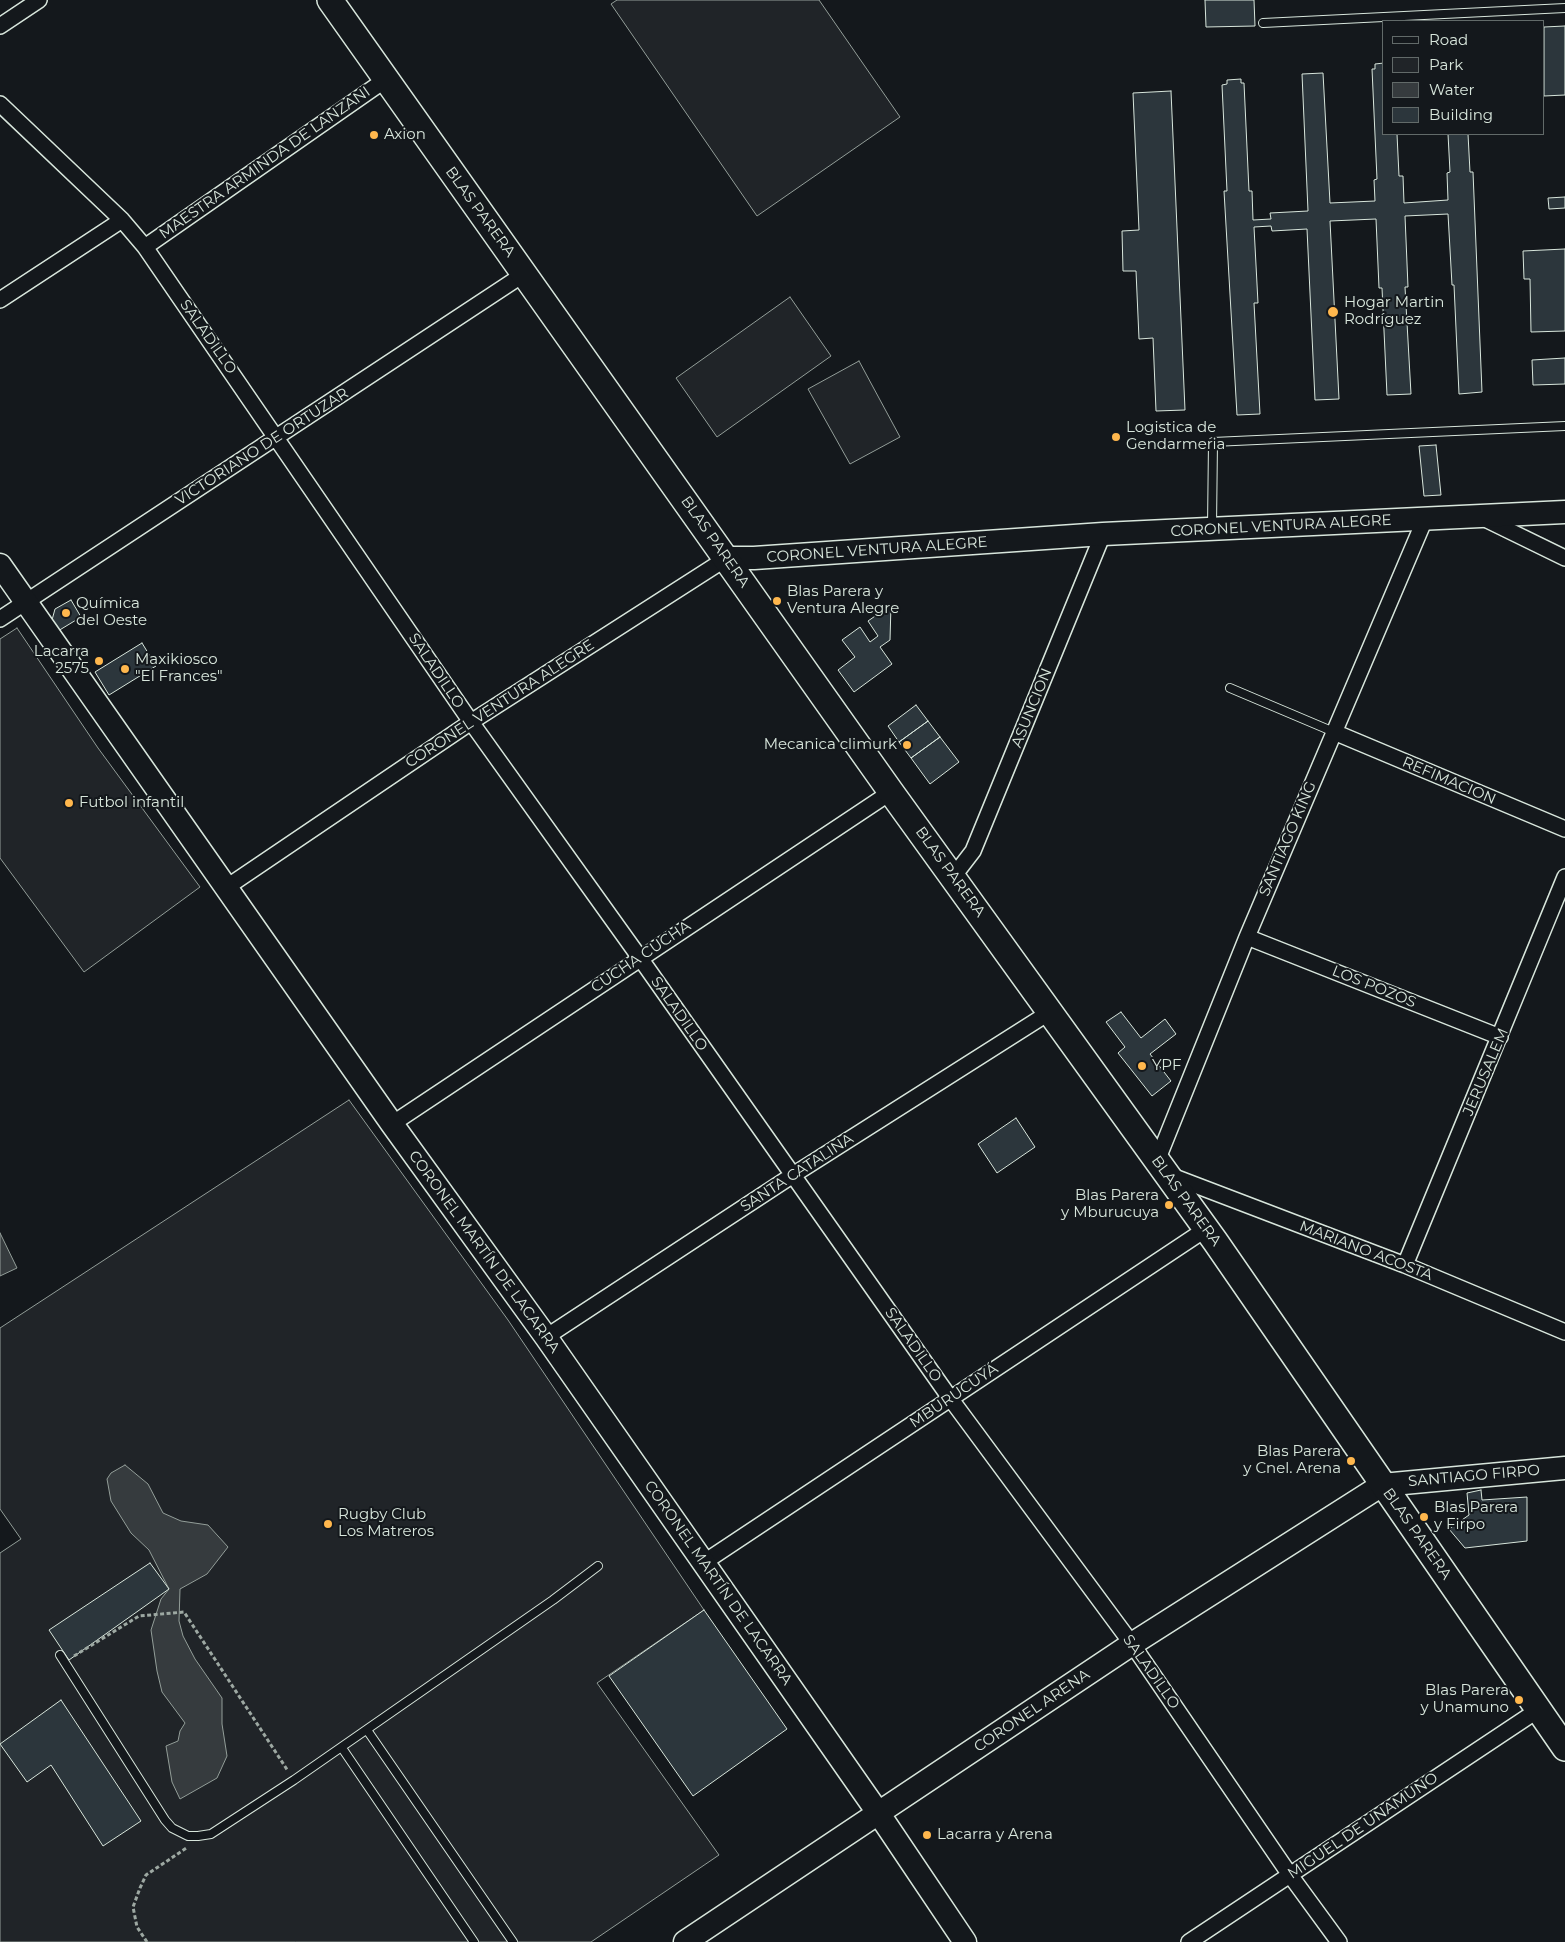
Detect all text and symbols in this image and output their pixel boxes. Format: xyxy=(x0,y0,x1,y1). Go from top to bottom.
legend xyxy=(1382,20,1545,135)
text: Road xyxy=(1429,30,1468,49)
text: Park xyxy=(1429,55,1463,74)
text: Water xyxy=(1429,80,1475,99)
street label: MAESTRA ARMINDA DE LANZANI xyxy=(156,83,374,243)
text: Building xyxy=(1429,105,1493,124)
place label: Axion xyxy=(384,126,426,144)
marker: Axion xyxy=(368,129,380,141)
street label: BLAS PARERA xyxy=(441,163,519,261)
place label: Hogar Martin Rodríguez xyxy=(1344,294,1444,329)
street label: SALADILLO xyxy=(176,296,240,378)
marker: Hogar Martin Rodríguez xyxy=(1326,305,1340,319)
street label: VICTORIANO DE ORTUZAR xyxy=(172,384,352,510)
place label: Logistica de Gendarmeria xyxy=(1126,419,1225,454)
marker: Logistica de Gendarmeria xyxy=(1110,431,1122,443)
street label: BLAS PARERA xyxy=(677,493,753,591)
street label: CORONEL VENTURA ALEGRE xyxy=(1170,511,1392,541)
street label: CORONEL VENTURA ALEGRE xyxy=(766,533,988,567)
place label: Blas Parera y Ventura Alegre xyxy=(787,583,899,618)
place label: Química del Oeste xyxy=(76,595,147,630)
marker: Blas Parera y Ventura Alegre xyxy=(771,595,783,607)
marker: Química del Oeste xyxy=(60,607,72,619)
street label: SALADILLO xyxy=(404,630,468,712)
street label: CORONEL VENTURA ALEGRE xyxy=(402,636,598,772)
place label: Lacarra 2575 xyxy=(34,643,89,678)
place label: Maxikiosco "El Frances" xyxy=(135,651,223,686)
marker: Lacarra 2575 xyxy=(93,655,105,667)
marker: Maxikiosco "El Frances" xyxy=(119,663,131,675)
street label: ASUNCION xyxy=(1008,666,1056,750)
place label: Mecanica climurk xyxy=(764,736,897,754)
marker: Mecanica climurk xyxy=(901,739,913,751)
street label: REFIMACION xyxy=(1400,753,1498,809)
street label: SANTIAGO KING xyxy=(1256,779,1320,899)
place label: Futbol infantil xyxy=(79,794,184,812)
marker: Futbol infantil xyxy=(63,797,75,809)
street label: BLAS PARERA xyxy=(911,823,989,921)
street label: CUCHA CUCHA xyxy=(588,917,694,997)
street label: LOS POZOS xyxy=(1329,962,1419,1012)
street label: SALADILLO xyxy=(647,973,711,1055)
street label: JERUSALEM xyxy=(1459,1025,1513,1119)
place label: YPF xyxy=(1152,1057,1181,1075)
marker: YPF xyxy=(1136,1060,1148,1072)
street label: SANTA CATALINA xyxy=(737,1130,857,1216)
street label: CORONEL MARTÍN DE LACARRA xyxy=(405,1147,563,1357)
street label: BLAS PARERA xyxy=(1147,1152,1225,1250)
place label: Blas Parera y Mburucuya xyxy=(1061,1187,1159,1222)
marker: Blas Parera y Mburucuya xyxy=(1163,1199,1175,1211)
street label: MARIANO ACOSTA xyxy=(1297,1217,1435,1285)
street label: SALADILLO xyxy=(881,1304,945,1386)
street label: MBURUCUYÁ xyxy=(907,1360,1001,1432)
place label: Blas Parera y Cnel. Arena xyxy=(1243,1443,1341,1478)
marker: Blas Parera y Cnel. Arena xyxy=(1345,1455,1357,1467)
street label: SANTIAGO FIRPO xyxy=(1407,1461,1541,1491)
street label: CORONEL MARTÍN DE LACARRA xyxy=(640,1477,796,1689)
street label: BLAS PARERA xyxy=(1379,1485,1455,1583)
place label: Blas Parera y Firpo xyxy=(1434,1499,1518,1534)
place label: Rugby Club Los Matreros xyxy=(338,1506,434,1541)
marker: Blas Parera y Firpo xyxy=(1418,1511,1430,1523)
marker: Rugby Club Los Matreros xyxy=(322,1518,334,1530)
street label: SALADILLO xyxy=(1119,1631,1183,1713)
street label: CORONEL ARENA xyxy=(971,1666,1093,1756)
place label: Blas Parera y Unamuno xyxy=(1421,1682,1509,1717)
marker: Blas Parera y Unamuno xyxy=(1513,1694,1525,1706)
street label: MIGUEL DE UNAMUNO xyxy=(1284,1769,1442,1883)
place label: Lacarra y Arena xyxy=(937,1826,1053,1844)
marker: Lacarra y Arena xyxy=(921,1829,933,1841)

